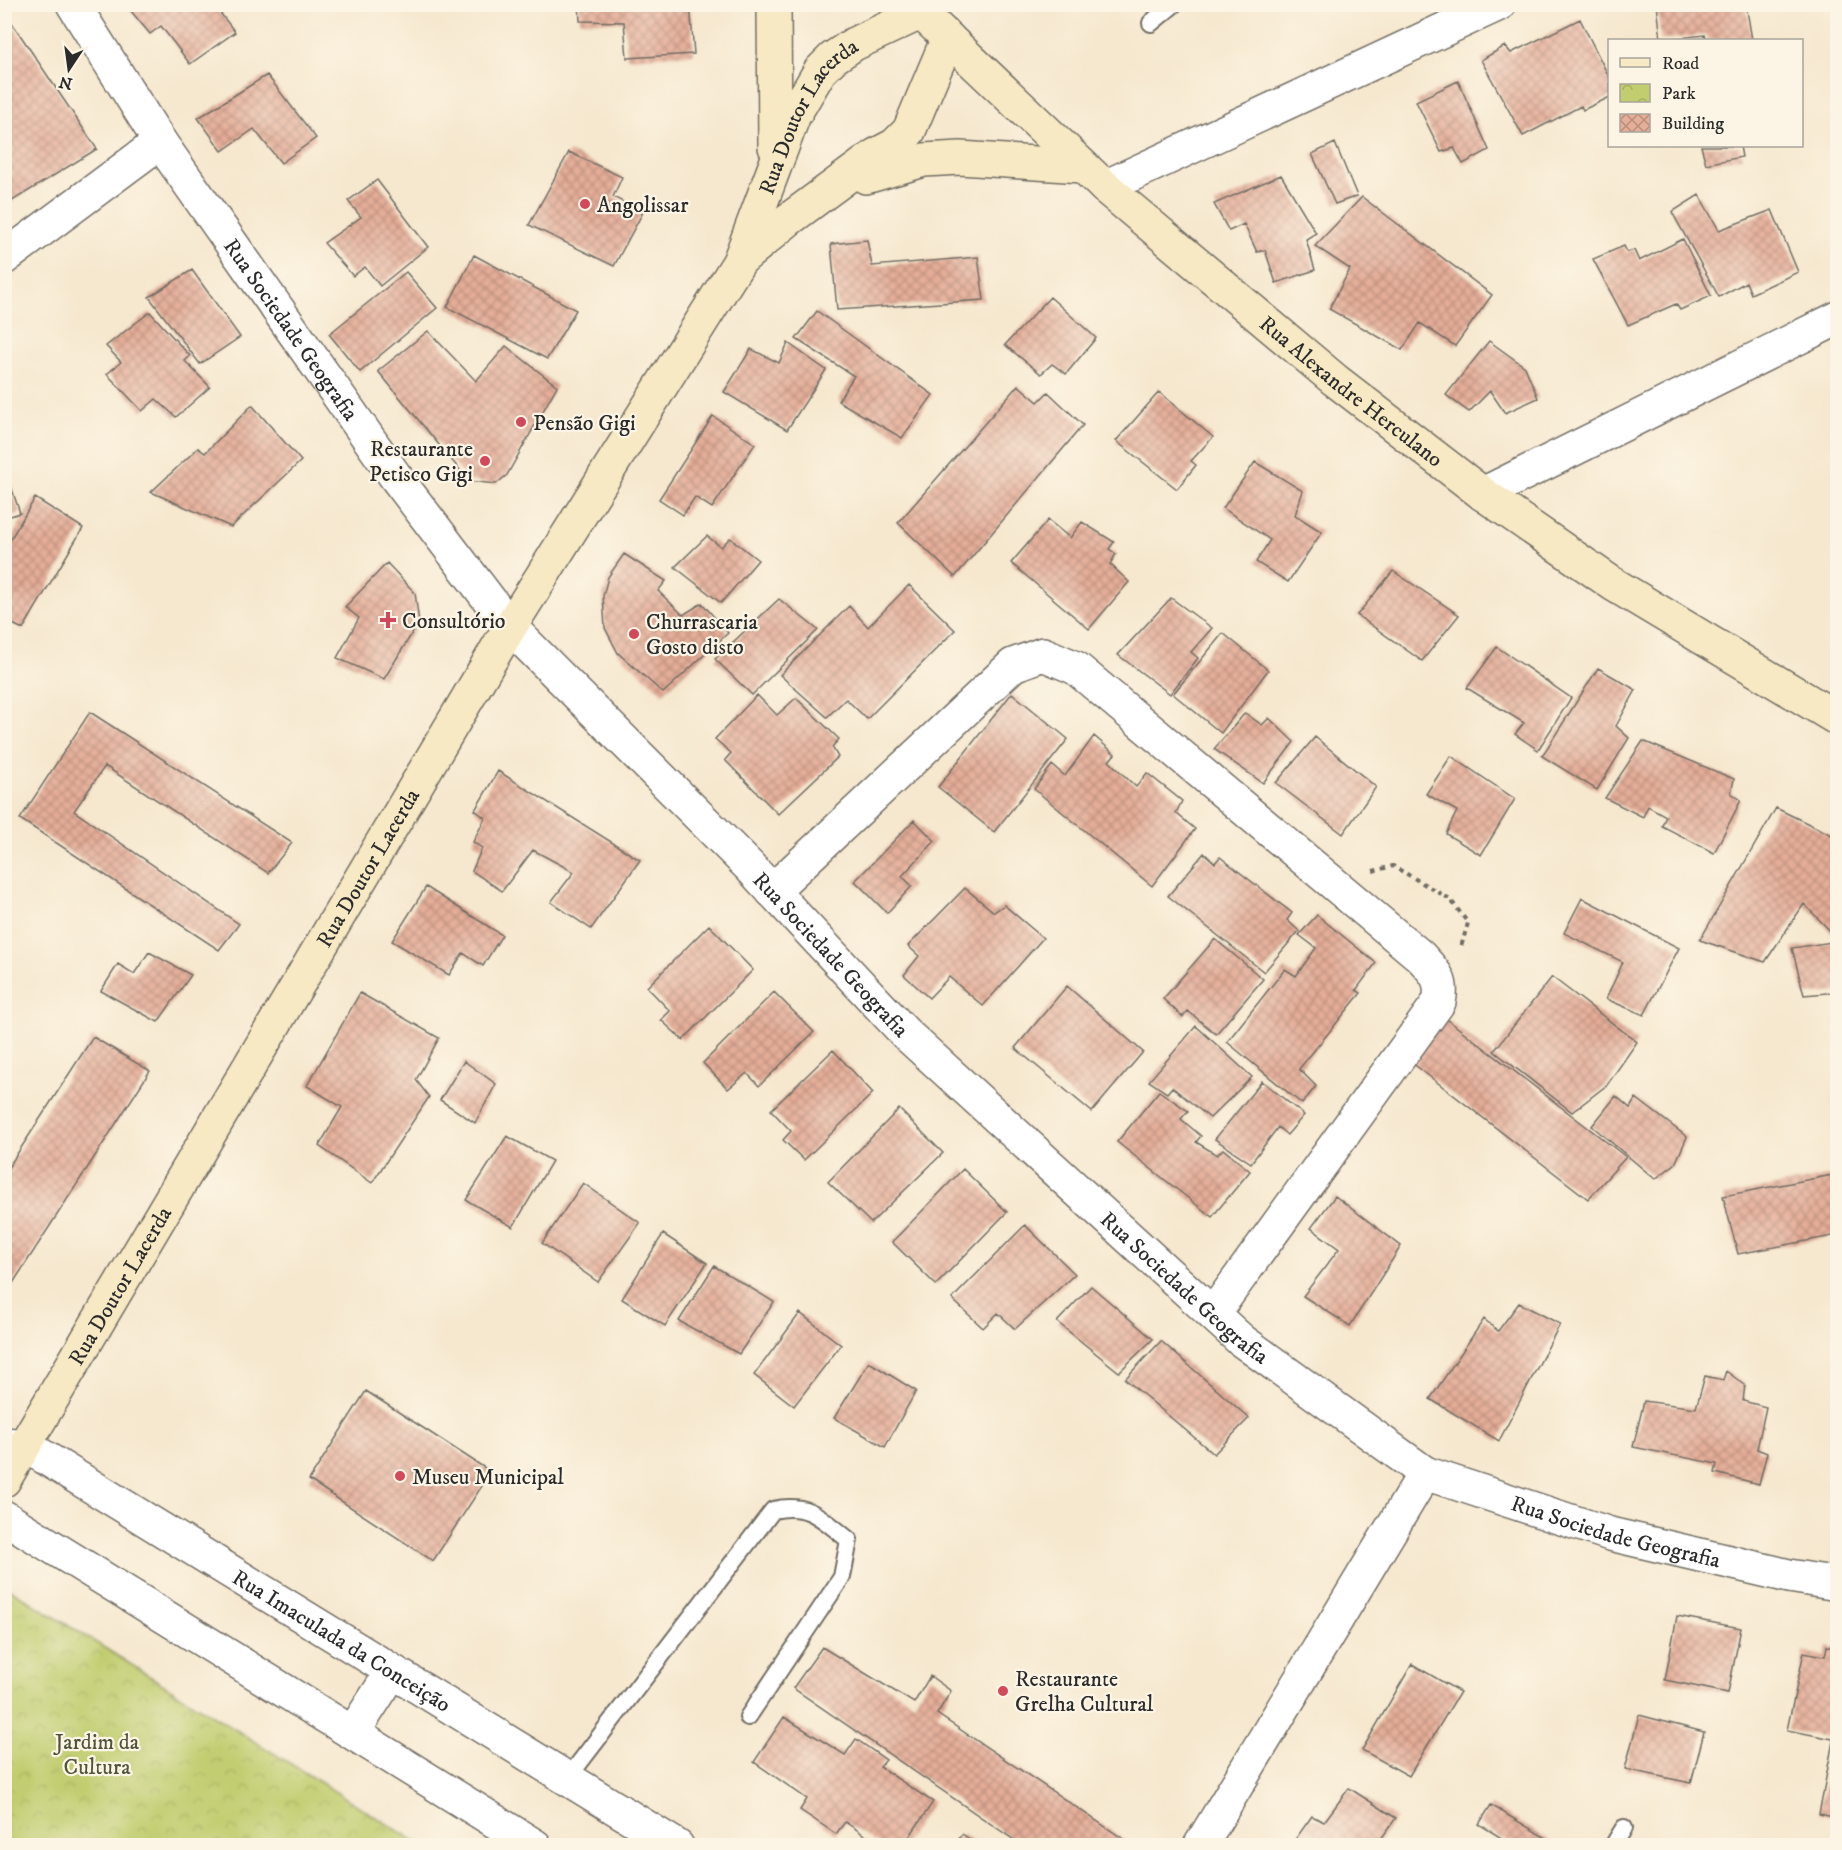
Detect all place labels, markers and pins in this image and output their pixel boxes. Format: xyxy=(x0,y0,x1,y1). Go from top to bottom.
place label: Angolissar xyxy=(597,192,689,219)
marker: Angolissar xyxy=(578,197,592,211)
place label: Pensão Gigi xyxy=(533,410,636,437)
marker: Pensão Gigi xyxy=(514,415,528,429)
place label: Restaurante Petisco Gigi xyxy=(369,436,473,488)
marker: Restaurante Petisco Gigi xyxy=(478,454,492,468)
place label: Consultório xyxy=(402,608,506,635)
place label: Churrascaria Gosto disto xyxy=(646,609,758,661)
marker: Consultório xyxy=(379,611,397,629)
marker: Churrascaria Gosto disto xyxy=(627,627,641,641)
place label: Museu Municipal xyxy=(412,1464,564,1491)
marker: Museu Municipal xyxy=(393,1469,407,1483)
place label: Restaurante Grelha Cultural xyxy=(1015,1666,1154,1718)
marker: Restaurante Grelha Cultural xyxy=(996,1684,1010,1698)

